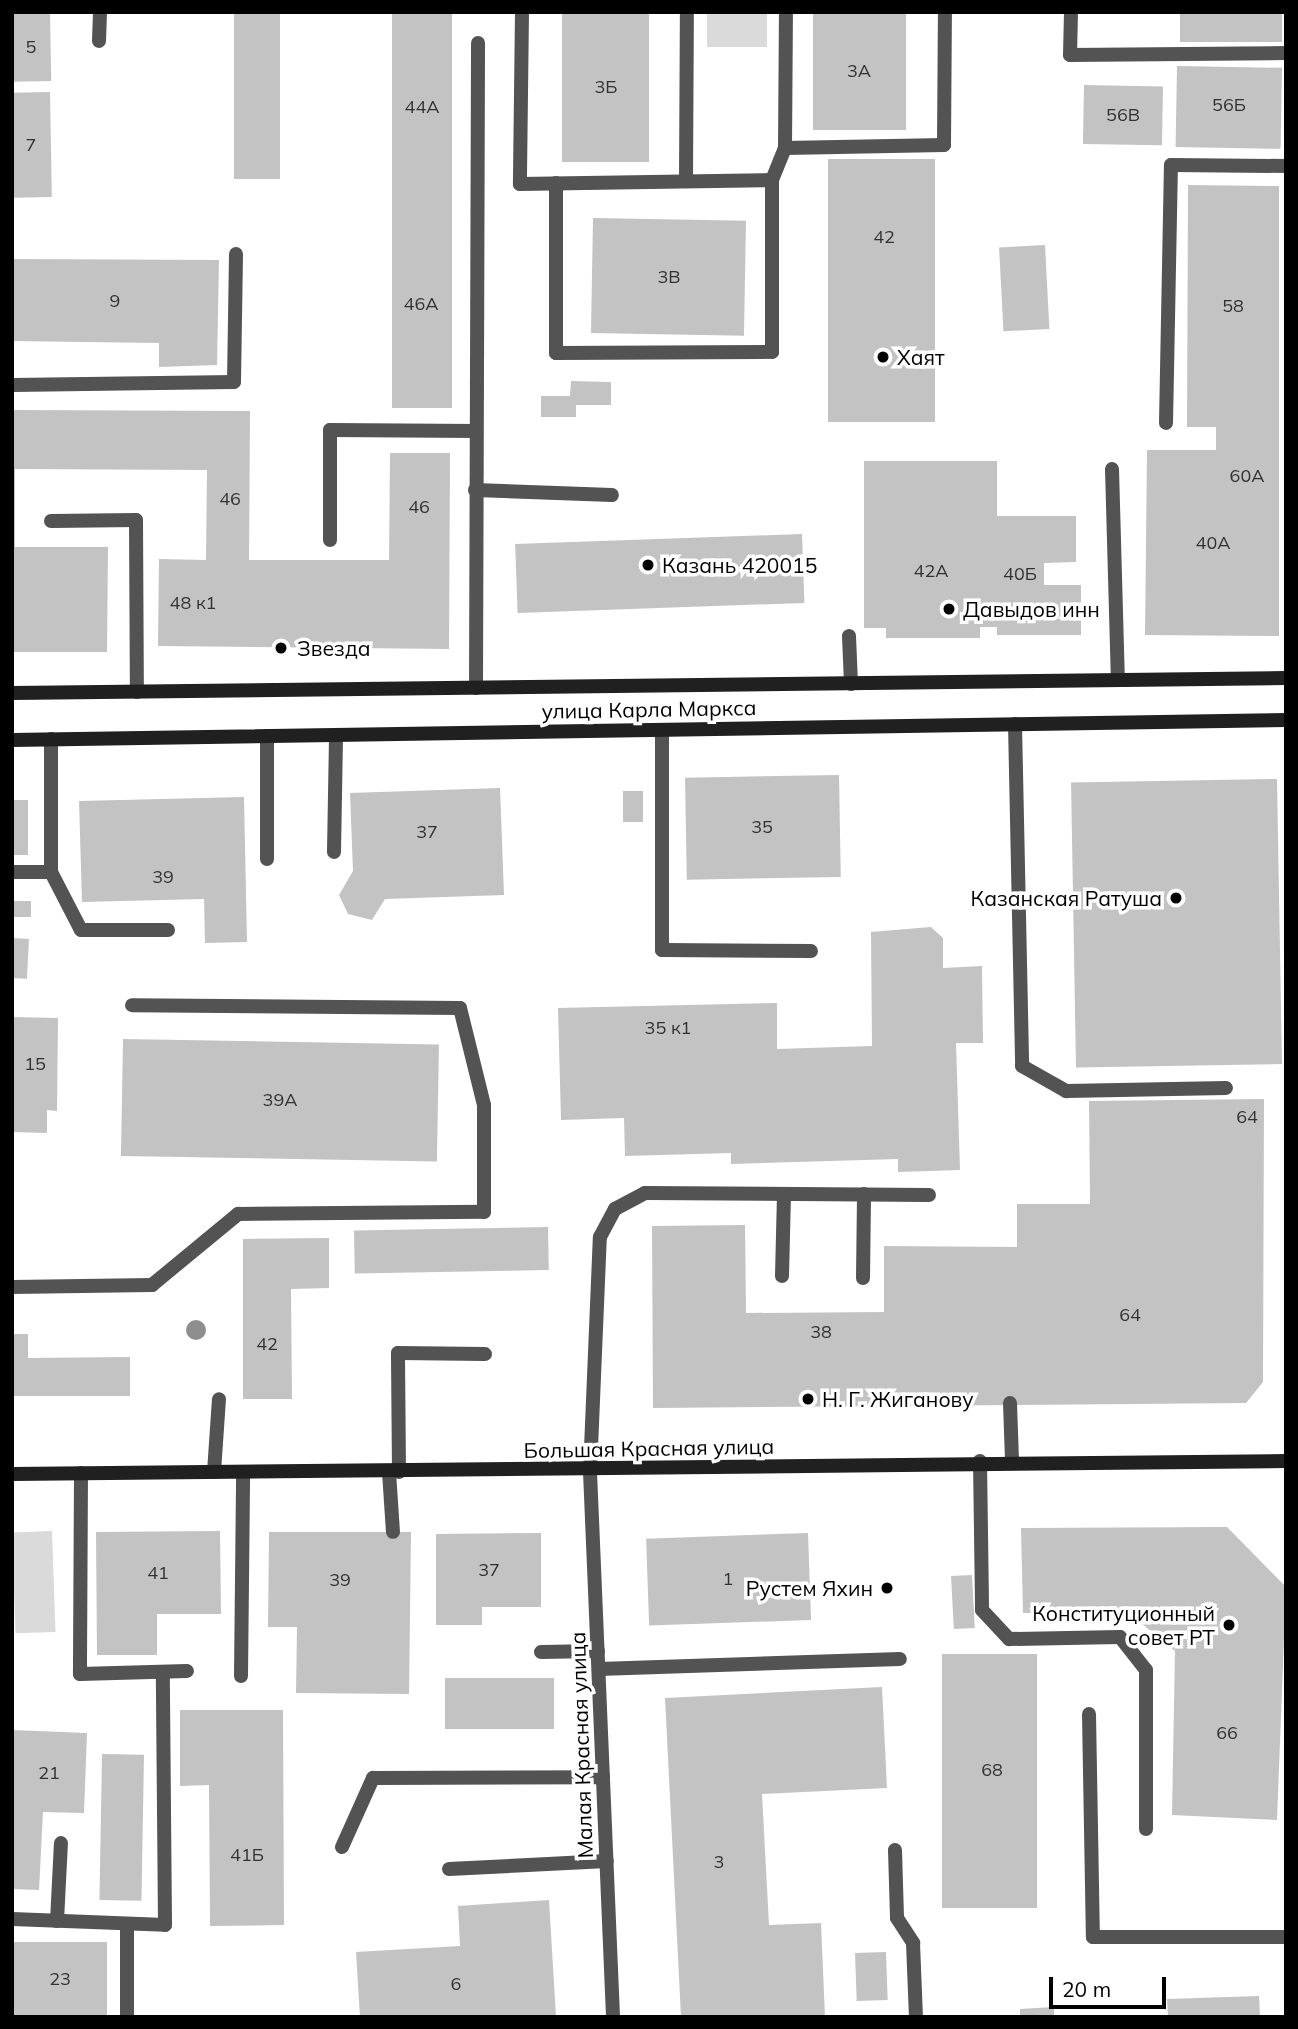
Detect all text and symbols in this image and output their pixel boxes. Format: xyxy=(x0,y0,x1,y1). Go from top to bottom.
house number: 5 xyxy=(26,36,36,58)
house number: 3А xyxy=(847,60,871,82)
house number: 3Б xyxy=(595,76,617,98)
house number: 56Б xyxy=(1212,94,1246,116)
house number: 44А xyxy=(405,96,439,118)
house number: 56В xyxy=(1106,104,1140,126)
house number: 7 xyxy=(26,134,36,156)
house number: 42 xyxy=(873,226,895,248)
house number: 3В xyxy=(657,266,681,288)
house number: 9 xyxy=(110,290,120,312)
house number: 46А xyxy=(404,293,438,315)
house number: 58 xyxy=(1222,295,1244,317)
place label: Хаят xyxy=(897,344,945,370)
marker: Хаят xyxy=(875,349,891,365)
house number: 60А xyxy=(1230,465,1264,487)
house number: 46 xyxy=(219,488,241,510)
house number: 46 xyxy=(408,496,430,518)
house number: 40А xyxy=(1196,532,1230,554)
place label: Казань 420015 xyxy=(662,552,817,578)
marker: Казань 420015 xyxy=(640,557,656,573)
house number: 42А xyxy=(914,560,948,582)
house number: 40Б xyxy=(1003,563,1037,585)
house number: 48 к1 xyxy=(170,592,216,614)
place label: Давыдов инн xyxy=(963,596,1100,622)
marker: Давыдов инн xyxy=(941,601,957,617)
place label: Звезда xyxy=(297,635,371,661)
marker: Звезда xyxy=(271,638,291,658)
street label: улица Карла Маркса xyxy=(541,695,757,723)
house number: 35 xyxy=(751,816,773,838)
house number: 37 xyxy=(416,821,438,843)
house number: 39 xyxy=(152,866,174,888)
place label: Казанская Ратуша xyxy=(970,885,1162,911)
marker: Казанская Ратуша xyxy=(1168,890,1184,906)
house number: 35 к1 xyxy=(645,1017,691,1039)
house number: 15 xyxy=(24,1053,46,1075)
house number: 39А xyxy=(263,1089,297,1111)
house number: 64 xyxy=(1236,1106,1258,1128)
house number: 64 xyxy=(1119,1304,1141,1326)
house number: 38 xyxy=(810,1321,832,1343)
house number: 42 xyxy=(256,1333,278,1355)
place label: Н. Г. Жиганову xyxy=(822,1386,974,1412)
marker: Н. Г. Жиганову xyxy=(800,1391,816,1407)
street label: Большая Красная улица xyxy=(523,1433,775,1463)
house number: 37 xyxy=(478,1559,500,1581)
house number: 41 xyxy=(147,1562,169,1584)
house number: 1 xyxy=(723,1568,733,1590)
house number: 39 xyxy=(329,1569,351,1591)
place label: Рустем Яхин xyxy=(746,1575,873,1601)
marker: Рустем Яхин xyxy=(879,1580,895,1596)
place label: Конституционный совет РТ xyxy=(1032,1600,1215,1650)
marker: Конституционный совет РТ xyxy=(1221,1617,1237,1633)
street label: Малая Красная улица xyxy=(564,1631,598,1859)
house number: 66 xyxy=(1216,1722,1238,1744)
house number: 68 xyxy=(981,1759,1003,1781)
house number: 21 xyxy=(38,1762,60,1784)
house number: 41Б xyxy=(230,1844,264,1866)
house number: 3 xyxy=(714,1851,724,1873)
scale bar xyxy=(1053,1962,1170,2006)
house number: 23 xyxy=(49,1968,71,1990)
house number: 6 xyxy=(451,1973,461,1995)
text: 20 m xyxy=(1062,1976,1111,2002)

